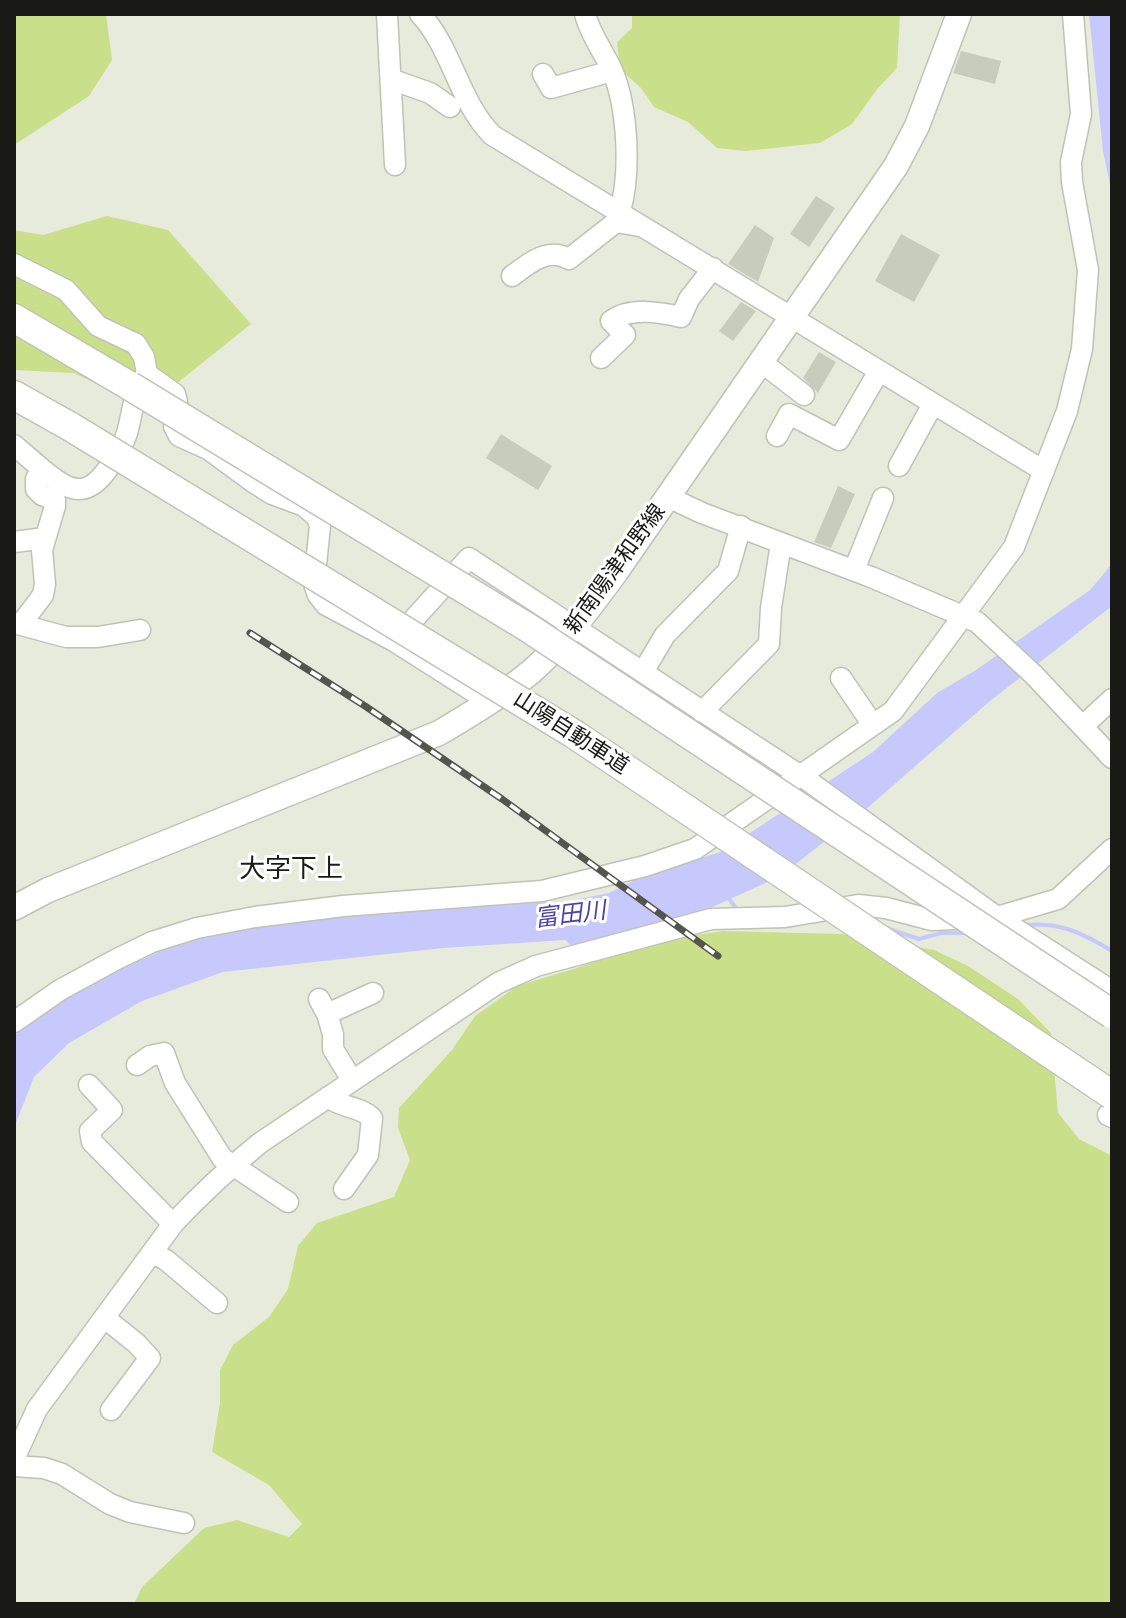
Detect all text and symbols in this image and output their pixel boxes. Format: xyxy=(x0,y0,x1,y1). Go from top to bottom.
street label: 新南陽津和野線 xyxy=(559,499,671,639)
street label: 山陽自動車道 xyxy=(508,686,634,780)
district label: 大字下上 xyxy=(239,853,343,885)
water label: 富田川 xyxy=(533,896,607,934)

